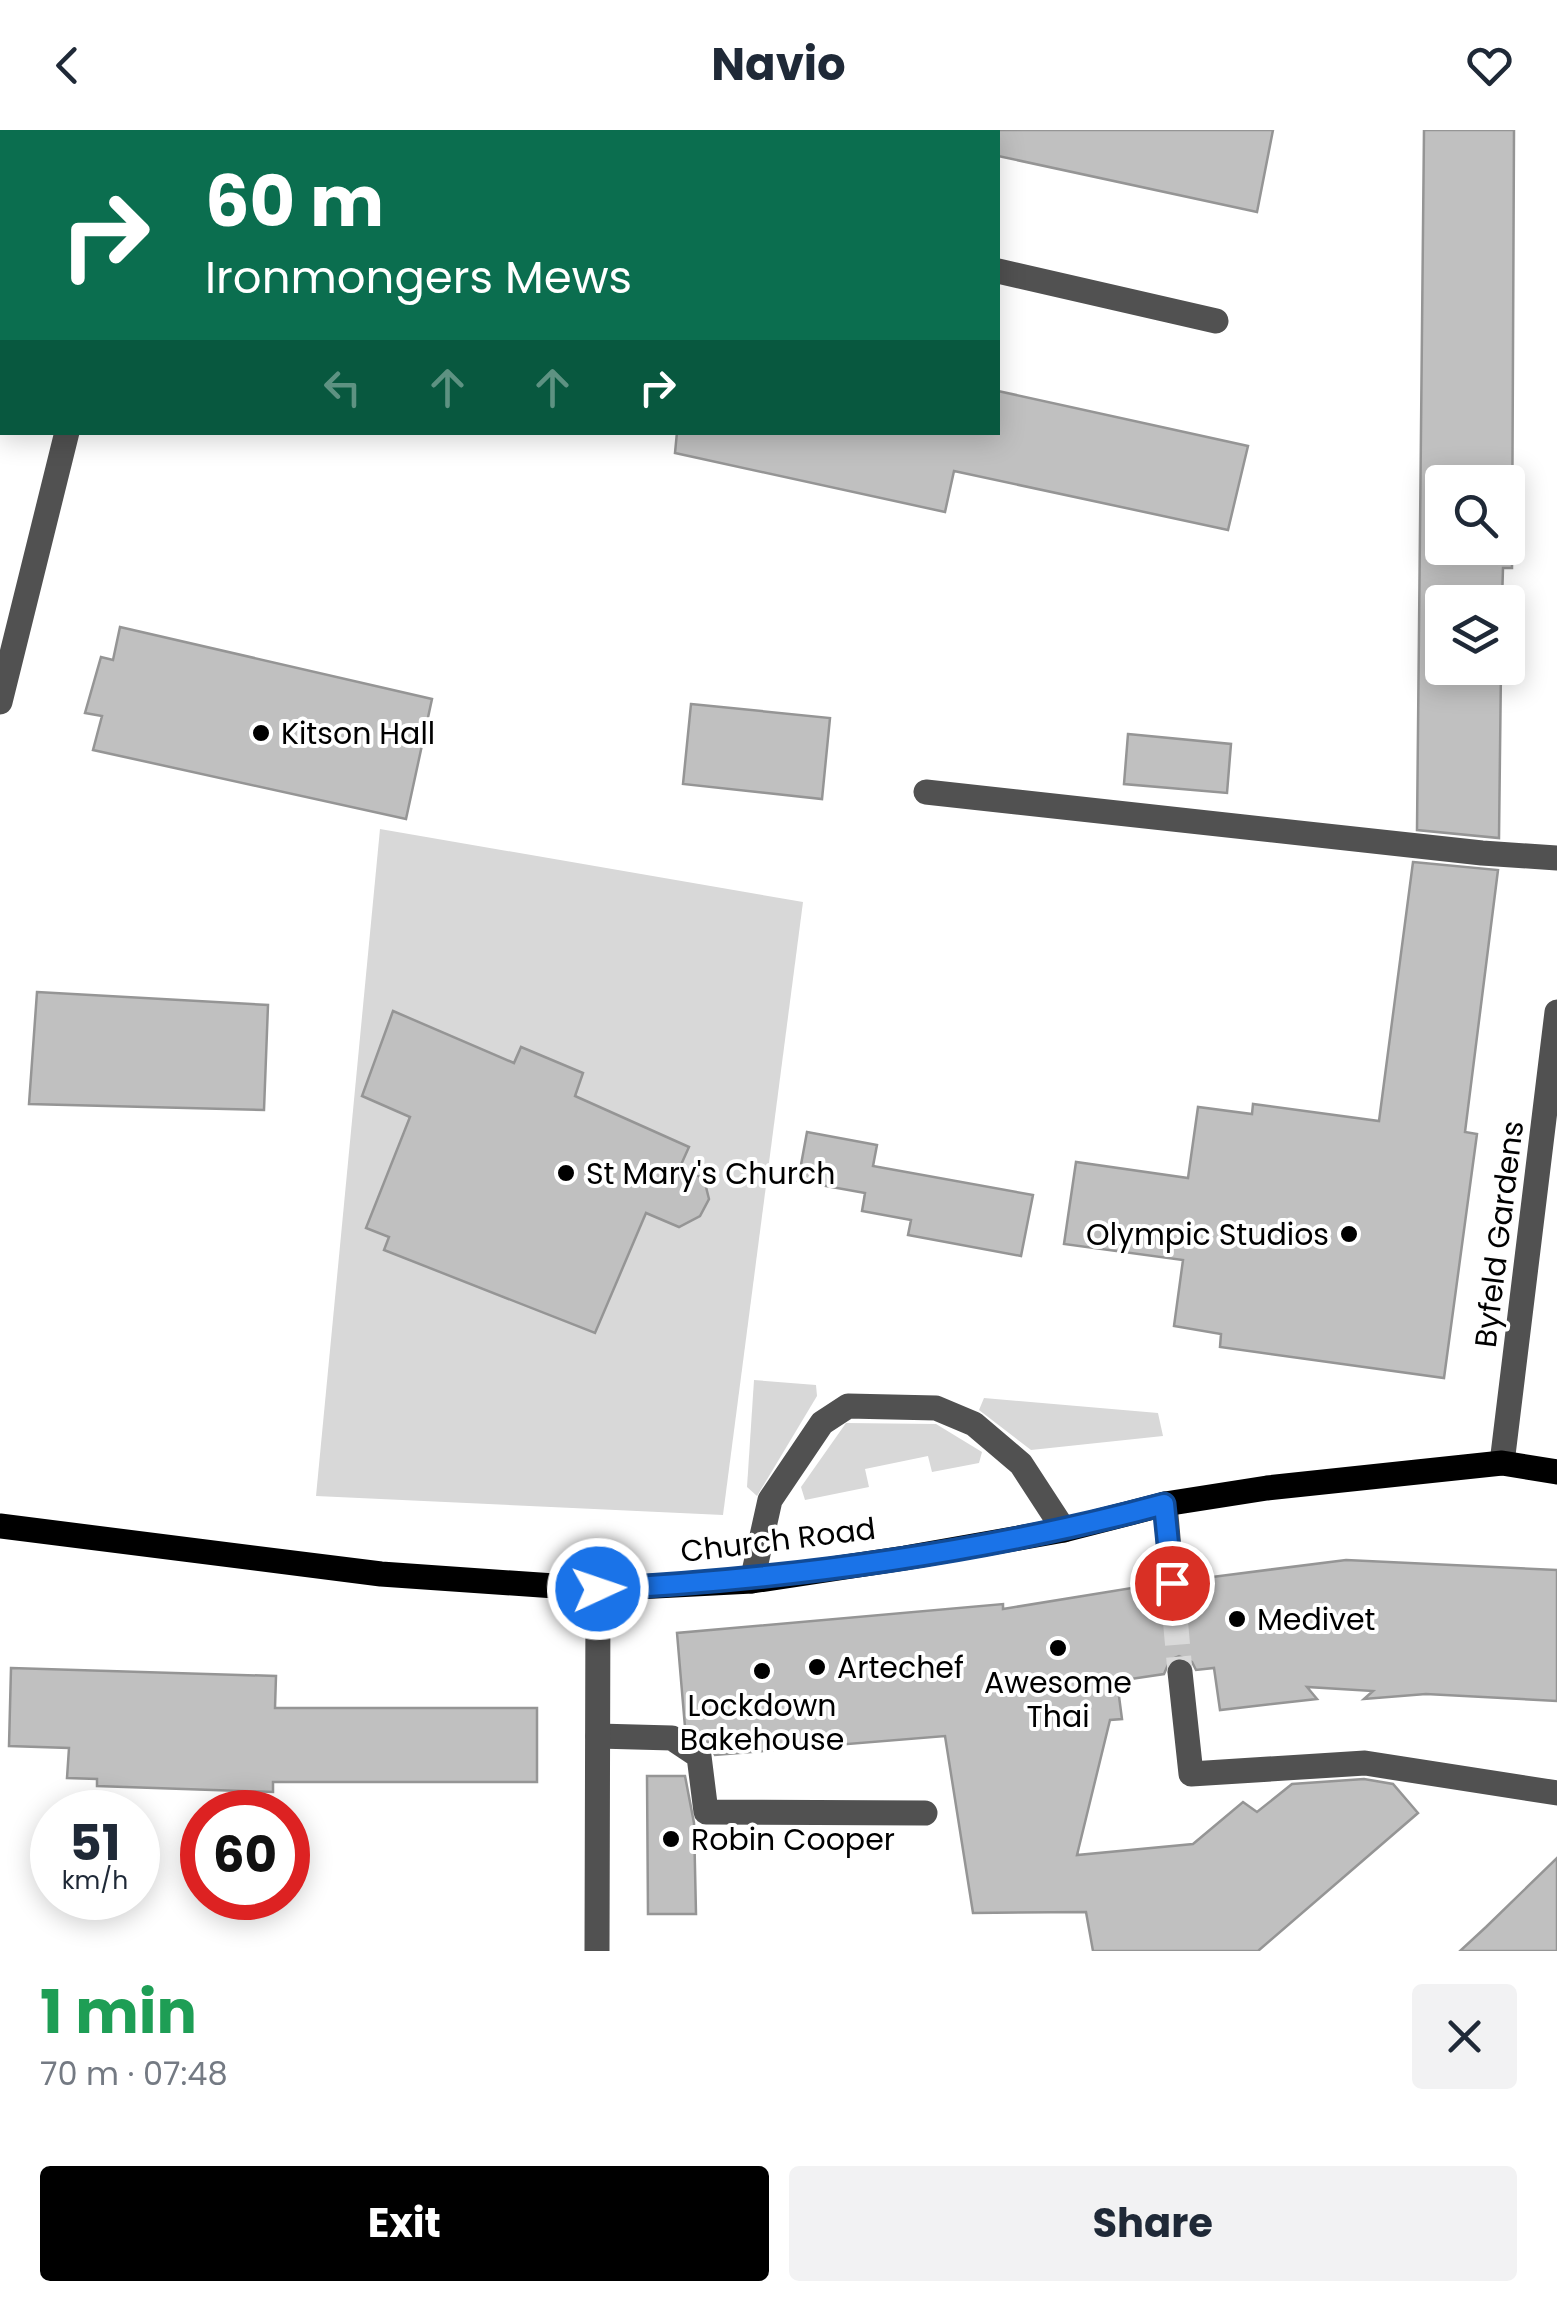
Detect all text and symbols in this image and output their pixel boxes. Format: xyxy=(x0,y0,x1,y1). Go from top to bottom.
text: Navio xyxy=(711,33,846,96)
icon: back xyxy=(40,38,95,93)
icon: heart xyxy=(1462,38,1517,93)
text: 60 m xyxy=(205,152,384,251)
icon: right xyxy=(40,170,170,300)
text: Ironmongers Mews xyxy=(205,246,632,309)
icon: left xyxy=(315,360,370,415)
icon: ahead xyxy=(420,360,475,415)
icon: ahead xyxy=(525,360,580,415)
icon: right xyxy=(630,360,685,415)
map controls xyxy=(1425,465,1525,685)
button: search xyxy=(1425,465,1525,565)
button: layers xyxy=(1425,585,1525,685)
place label: Kitson Hall xyxy=(281,712,435,755)
marker: Kitson Hall xyxy=(250,722,272,744)
street label: Byfeld Gardens xyxy=(1464,1118,1534,1350)
place label: St Mary's Church xyxy=(586,1152,835,1195)
marker: St Mary's Church xyxy=(555,1162,577,1184)
place label: Olympic Studios xyxy=(1086,1213,1329,1256)
marker: Olympic Studios xyxy=(1338,1223,1360,1245)
street label: Church Road xyxy=(678,1507,878,1573)
position arrow xyxy=(546,1537,650,1641)
pin xyxy=(1130,1541,1215,1626)
icon: arrive xyxy=(1145,1556,1200,1611)
place label: Medivet xyxy=(1257,1598,1375,1641)
marker: Medivet xyxy=(1226,1608,1248,1630)
marker: Awesome Thai xyxy=(1047,1637,1069,1659)
place label: Artechef xyxy=(837,1646,964,1689)
marker: Artechef xyxy=(806,1656,828,1678)
marker: Lockdown Bakehouse xyxy=(751,1660,773,1682)
place label: Awesome Thai xyxy=(984,1661,1132,1738)
place label: Lockdown Bakehouse xyxy=(680,1684,844,1761)
speed limit sign: 60 xyxy=(180,1790,310,1920)
text: 51 xyxy=(69,1807,121,1878)
place label: Robin Cooper xyxy=(691,1818,895,1861)
marker: Robin Cooper xyxy=(660,1828,682,1850)
text: km/h xyxy=(62,1863,128,1898)
text: 1 min xyxy=(40,1970,197,2054)
button: close xyxy=(1412,1984,1517,2089)
text: 70 m · 07:48 xyxy=(40,2051,228,2096)
button: Exit xyxy=(40,2166,769,2281)
button: Share xyxy=(789,2166,1517,2281)

